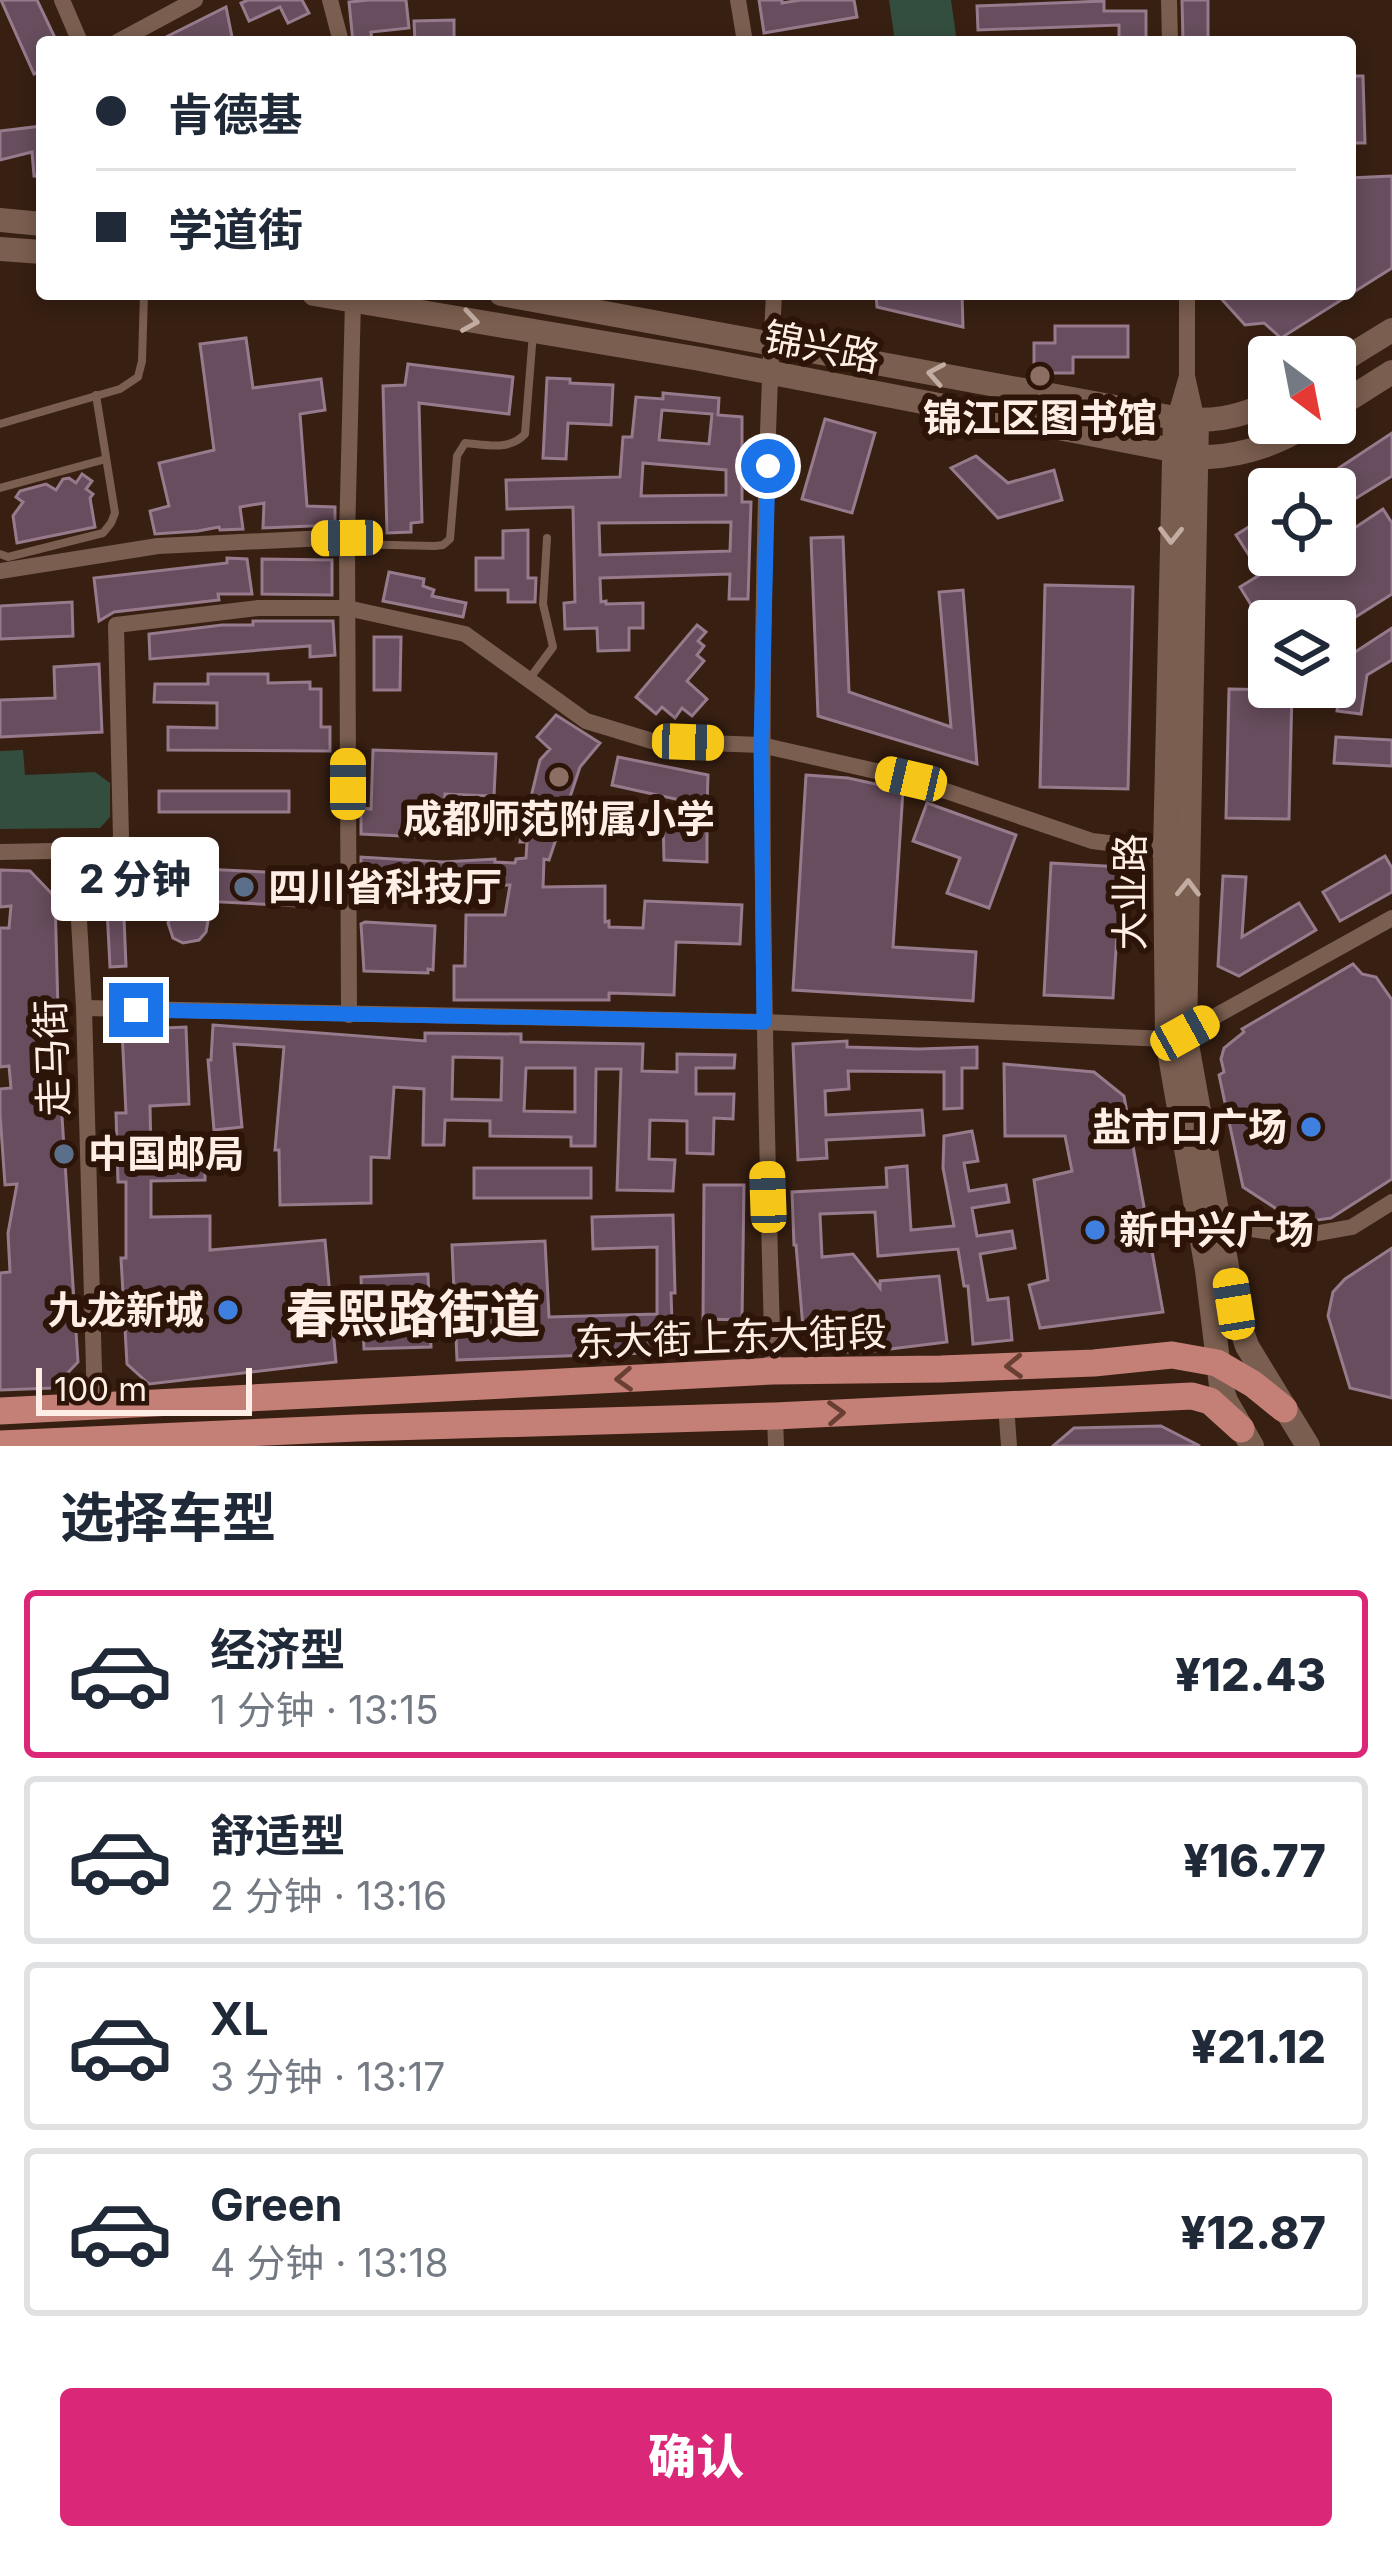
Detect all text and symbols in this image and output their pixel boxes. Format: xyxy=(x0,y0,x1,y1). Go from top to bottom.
text: 肯德基 xyxy=(168,87,303,142)
text: 学道街 xyxy=(168,202,303,257)
one-way arrow xyxy=(461,307,480,333)
street label: 锦兴路 xyxy=(760,312,884,381)
north arrow xyxy=(1248,336,1356,444)
map controls xyxy=(1248,336,1356,708)
one-way arrow xyxy=(927,363,947,388)
marker: 锦江区图书馆 xyxy=(1027,363,1053,389)
place label: 锦江区图书馆 xyxy=(923,394,1157,441)
route start xyxy=(741,439,795,493)
button: locate xyxy=(1248,468,1356,576)
car xyxy=(311,519,383,557)
one-way arrow xyxy=(1159,526,1185,545)
button: layers xyxy=(1248,600,1356,708)
car xyxy=(651,723,725,761)
car xyxy=(330,748,366,820)
car xyxy=(872,753,950,805)
marker: 成都师范附属小学 xyxy=(546,764,572,790)
place label: 成都师范附属小学 xyxy=(403,795,715,842)
street label: 大业路 xyxy=(1106,833,1153,951)
callout: 2 分钟 xyxy=(52,836,220,920)
text: 2 分钟 xyxy=(79,855,191,902)
place label: 四川省科技厅 xyxy=(268,863,502,910)
marker: 四川省科技厅 xyxy=(231,874,257,900)
one-way arrow xyxy=(1174,878,1200,897)
route end xyxy=(109,983,163,1037)
street label: 走马街 xyxy=(26,999,77,1117)
car xyxy=(1145,1000,1225,1066)
place label: 盐市口广场 xyxy=(1092,1103,1287,1150)
marker: 盐市口广场 xyxy=(1298,1114,1324,1140)
place label: 中国邮局 xyxy=(88,1130,244,1177)
marker: 中国邮局 xyxy=(51,1141,77,1167)
car xyxy=(749,1160,787,1234)
place label: 新中兴广场 xyxy=(1119,1206,1314,1253)
marker: 新中兴广场 xyxy=(1082,1217,1108,1243)
car xyxy=(1211,1266,1257,1342)
district label: 春熙路街道 xyxy=(285,1283,541,1344)
place label: 九龙新城 xyxy=(48,1286,204,1333)
marker: 九龙新城 xyxy=(215,1297,241,1323)
street label: 东大街上东大街段 xyxy=(574,1308,888,1365)
one-way arrow xyxy=(1004,1353,1023,1379)
scale bar xyxy=(36,1362,252,1415)
one-way arrow xyxy=(614,1366,633,1392)
text: 100 m xyxy=(54,1369,147,1409)
one-way arrow xyxy=(827,1400,846,1426)
text: 选择车型 xyxy=(60,1485,276,1550)
icon: car xyxy=(66,1620,174,1728)
text: 经济型 xyxy=(210,1622,345,1677)
text: ¥12.43 xyxy=(1175,1647,1326,1702)
text: 1 分钟 · 13:15 xyxy=(210,1686,439,1733)
icon: car xyxy=(66,1806,174,1914)
text: 舒适型 xyxy=(210,1808,345,1863)
text: ¥16.77 xyxy=(1183,1833,1326,1888)
text: 2 分钟 · 13:16 xyxy=(210,1872,447,1919)
text: XL xyxy=(210,1991,269,2046)
icon: car xyxy=(66,1992,174,2100)
text: ¥21.12 xyxy=(1191,2019,1326,2074)
text: 3 分钟 · 13:17 xyxy=(210,2053,445,2100)
text: Green xyxy=(210,2177,343,2232)
icon: car xyxy=(66,2178,174,2286)
text: ¥12.87 xyxy=(1181,2205,1326,2260)
text: 4 分钟 · 13:18 xyxy=(210,2239,449,2286)
button: 确认 xyxy=(60,2388,1332,2526)

